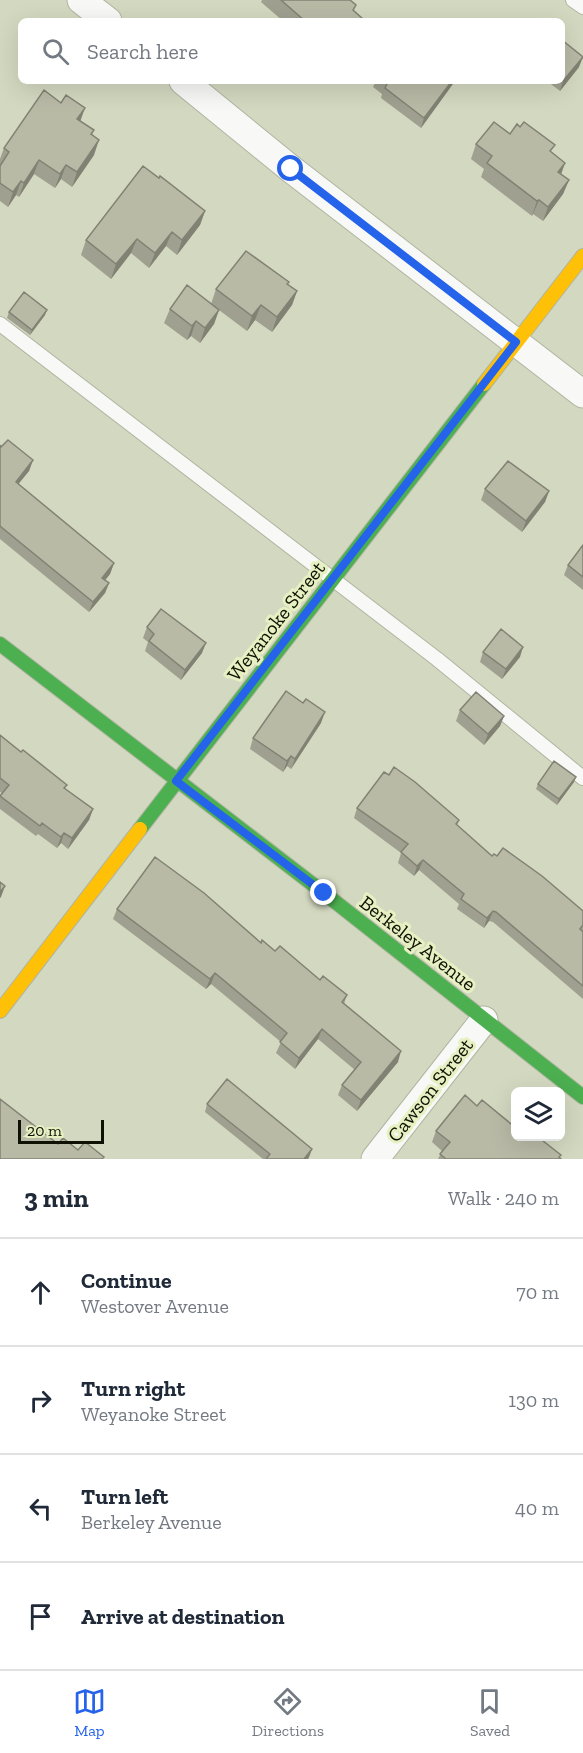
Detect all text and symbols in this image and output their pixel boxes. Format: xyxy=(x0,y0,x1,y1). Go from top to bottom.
search box xyxy=(18,18,565,84)
icon: search xyxy=(39,35,72,68)
text: Search here xyxy=(87,38,198,65)
route start xyxy=(277,155,303,181)
street label: Weyanoke Street xyxy=(222,556,330,686)
route end xyxy=(310,879,336,905)
street label: Berkeley Avenue xyxy=(355,890,481,996)
street label: Cawson Street xyxy=(382,1033,478,1147)
map controls xyxy=(511,1087,565,1141)
button: layers xyxy=(511,1087,565,1141)
scale bar xyxy=(18,1117,104,1144)
text: 20 m xyxy=(27,1121,62,1140)
text: 3 min xyxy=(24,1182,89,1214)
text: Walk · 240 m xyxy=(448,1186,559,1210)
text: Continue xyxy=(81,1267,172,1294)
icon: ahead xyxy=(24,1276,57,1309)
text: 70 m xyxy=(516,1280,559,1304)
text: Westover Avenue xyxy=(81,1294,229,1318)
text: Turn right xyxy=(81,1375,185,1402)
icon: right xyxy=(24,1384,57,1417)
text: 130 m xyxy=(508,1388,559,1412)
text: Weyanoke Street xyxy=(81,1402,226,1426)
text: Turn left xyxy=(81,1483,168,1510)
icon: left xyxy=(24,1492,57,1525)
text: 40 m xyxy=(515,1496,559,1520)
text: Berkeley Avenue xyxy=(81,1510,222,1534)
icon: arrive xyxy=(24,1600,57,1633)
text: Arrive at destination xyxy=(81,1603,284,1630)
tab: Map xyxy=(73,1685,106,1740)
tab: Directions xyxy=(252,1685,324,1740)
tab: Saved xyxy=(470,1685,510,1740)

